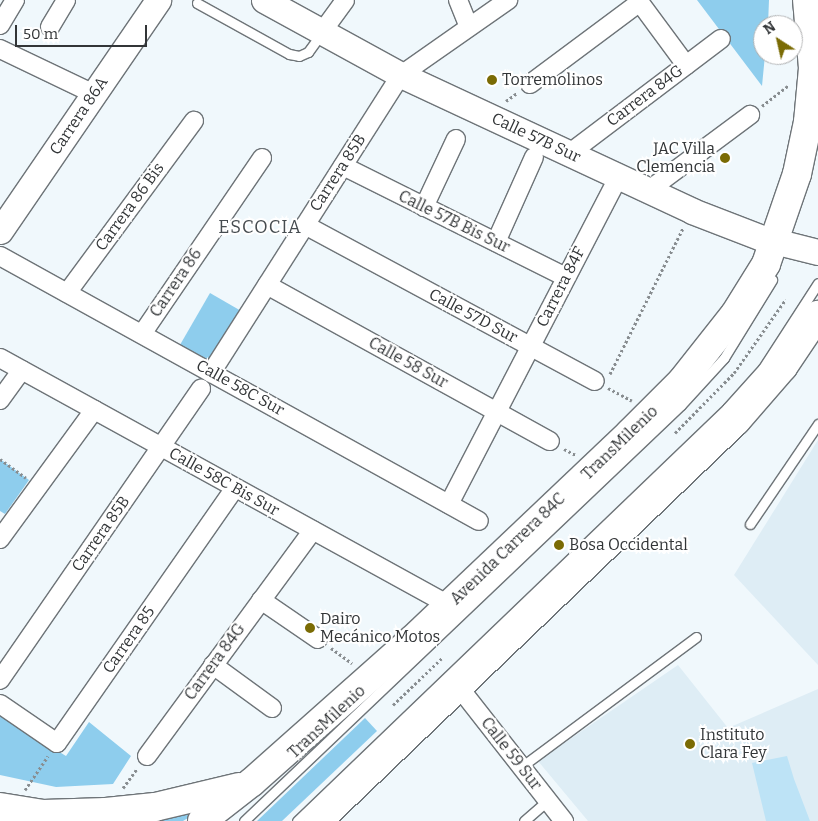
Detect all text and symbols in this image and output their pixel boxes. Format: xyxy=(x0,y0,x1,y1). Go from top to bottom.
scale bar xyxy=(18,15,150,47)
north arrow xyxy=(753,15,803,65)
text: N xyxy=(760,18,779,38)
text: 50 m xyxy=(23,25,58,43)
street label: Carrera 84G xyxy=(603,61,687,131)
place label: Torremolinos xyxy=(502,70,603,90)
street label: Carrera 86A xyxy=(46,73,112,159)
marker: Torremolinos xyxy=(486,74,498,86)
street label: Calle 57B Sur xyxy=(488,109,584,167)
street label: Carrera 85B xyxy=(306,131,370,215)
place label: JAC Villa Clemencia xyxy=(636,139,715,177)
marker: JAC Villa Clemencia xyxy=(719,152,731,164)
street label: Carrera 86 Bis xyxy=(92,159,168,255)
street label: Calle 57B Bis Sur xyxy=(395,187,513,257)
district label: ESCOCIA xyxy=(217,216,303,238)
street label: Carrera 84F xyxy=(533,244,589,330)
street label: Carrera 86 xyxy=(146,245,206,321)
street label: Calle 57D Sur xyxy=(426,285,520,347)
street label: Calle 58 Sur xyxy=(365,333,451,393)
street label: Calle 58C Sur xyxy=(193,356,287,420)
street label: TransMilenio xyxy=(578,402,662,484)
street label: Calle 58C Bis Sur xyxy=(165,444,283,520)
street label: Avenida Carrera 84C xyxy=(447,489,569,609)
street label: Carrera 85B xyxy=(68,492,134,576)
place label: Bosa Occidental xyxy=(569,535,688,555)
marker: Bosa Occidental xyxy=(553,539,565,551)
street label: Carrera 85 xyxy=(99,603,159,677)
place label: Dairo Mecánico Motos xyxy=(320,609,440,647)
street label: Carrera 84G xyxy=(181,620,249,704)
marker: Dairo Mecánico Motos xyxy=(304,622,316,634)
street label: TransMilenio xyxy=(284,681,370,763)
street label: Calle 59 Sur xyxy=(477,714,545,794)
place label: Instituto Clara Fey xyxy=(700,725,767,763)
marker: Instituto Clara Fey xyxy=(684,738,696,750)

